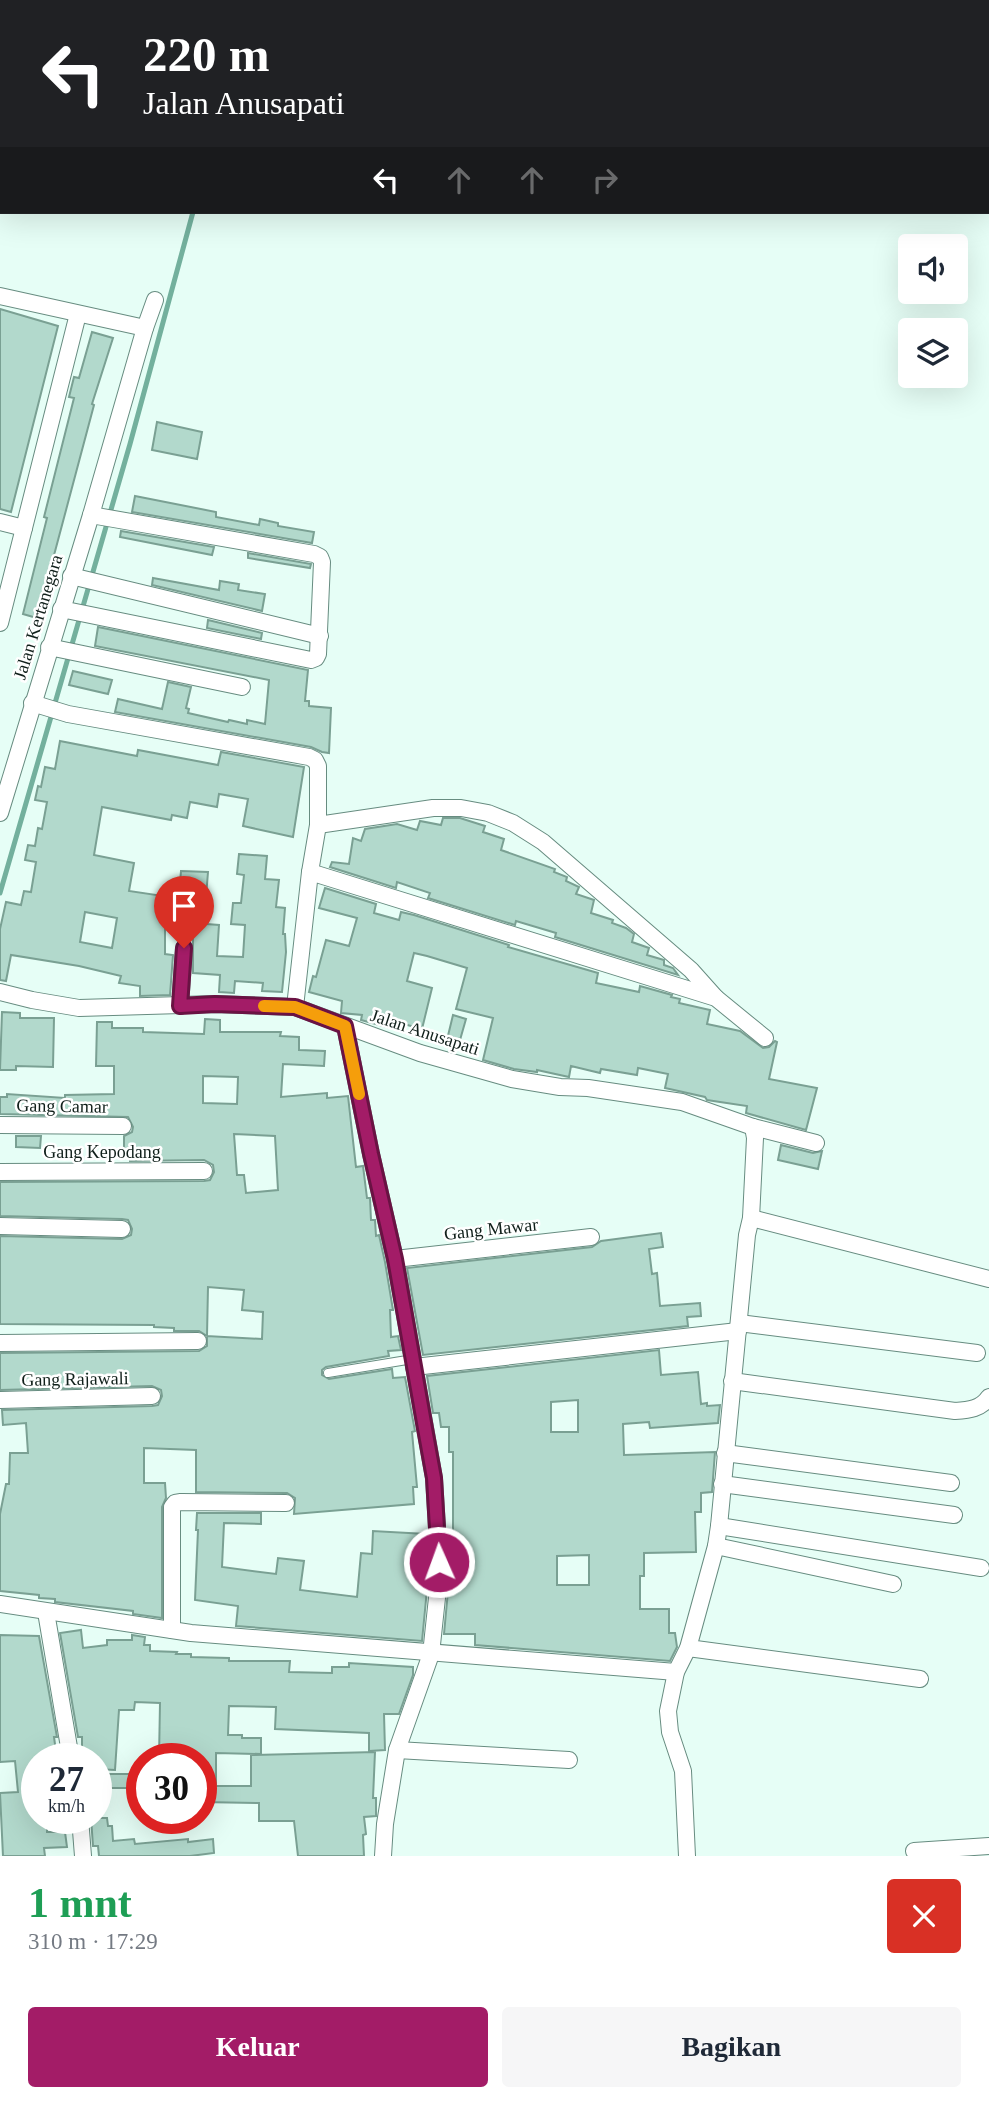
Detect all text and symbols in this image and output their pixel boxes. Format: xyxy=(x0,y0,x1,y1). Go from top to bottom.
text: 220 m xyxy=(143,27,270,82)
icon: left xyxy=(28,28,119,119)
text: Jalan Anusapati xyxy=(143,85,345,121)
icon: left xyxy=(367,161,405,199)
icon: ahead xyxy=(440,161,478,199)
icon: ahead xyxy=(513,161,551,199)
icon: right xyxy=(586,161,624,199)
map controls xyxy=(898,234,968,388)
button: sound xyxy=(898,234,968,304)
button: layers xyxy=(898,318,968,388)
street label: Jalan Kertanegara xyxy=(10,552,66,682)
pin xyxy=(154,876,214,948)
icon: arrive xyxy=(165,887,203,925)
street label: Jalan Anusapati xyxy=(368,1005,482,1059)
street label: Gang Camar xyxy=(16,1095,108,1117)
street label: Gang Kepodang xyxy=(43,1142,161,1162)
street label: Gang Mawar xyxy=(443,1214,539,1244)
street label: Gang Rajawali xyxy=(21,1368,129,1390)
position arrow xyxy=(402,1525,476,1599)
speed limit sign: 30 xyxy=(126,1743,217,1834)
text: 27 xyxy=(49,1760,84,1799)
text: km/h xyxy=(48,1796,85,1816)
button: close xyxy=(887,1879,961,1953)
text: 1 mnt xyxy=(28,1880,132,1926)
text: 310 m · 17:29 xyxy=(28,1929,158,1954)
button: Keluar xyxy=(28,2007,488,2087)
button: Bagikan xyxy=(502,2007,961,2087)

